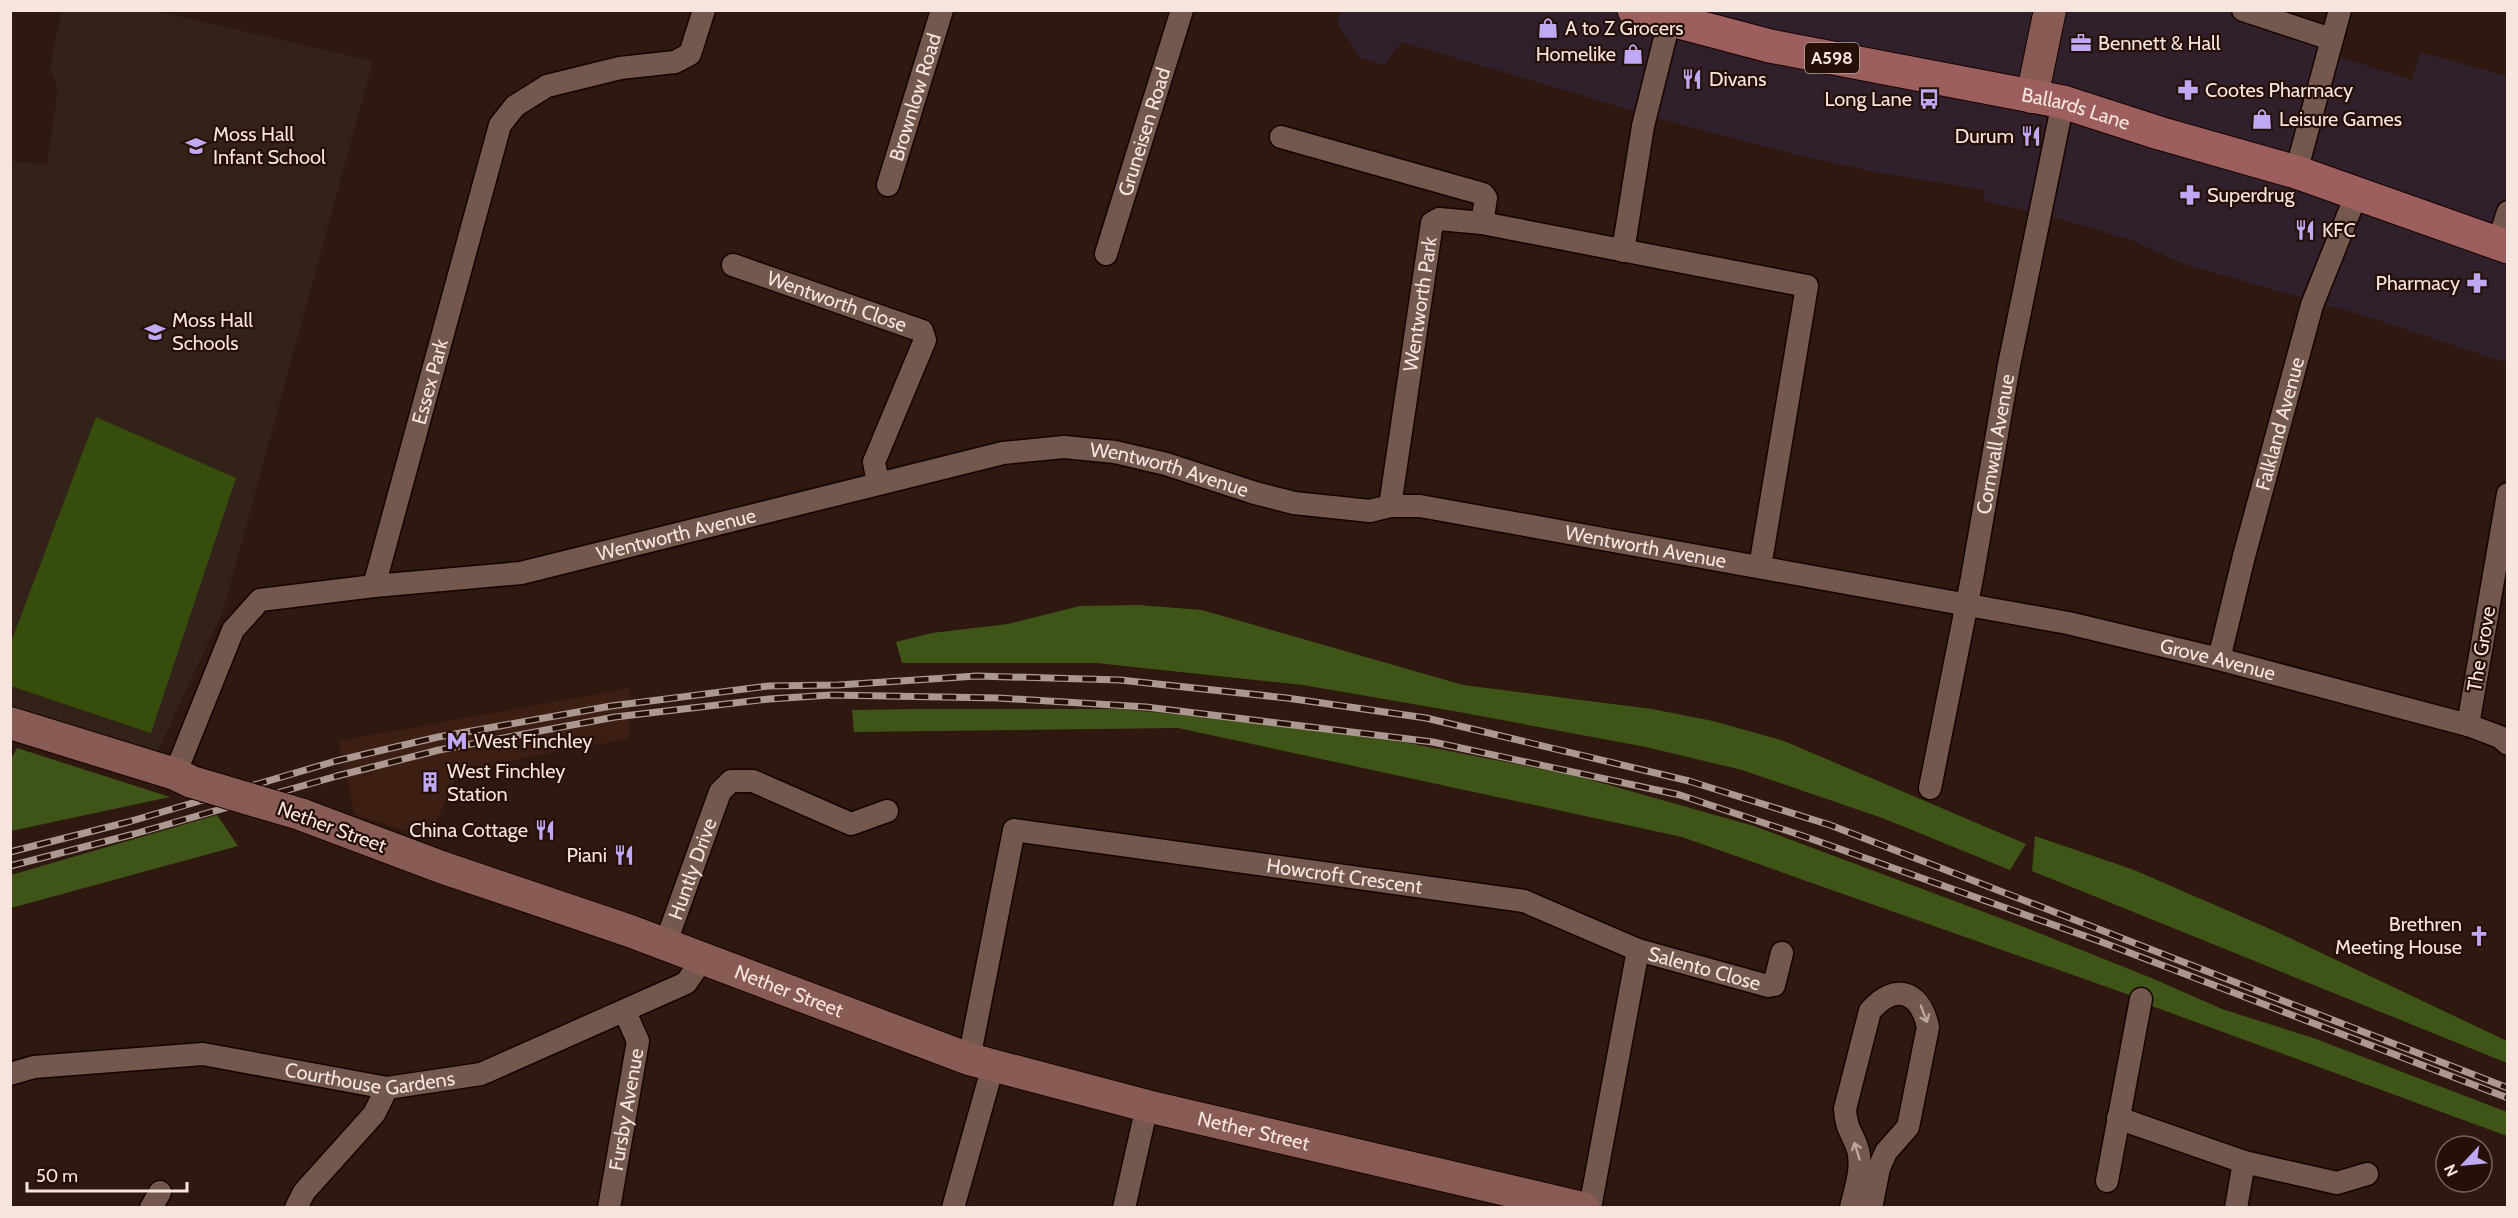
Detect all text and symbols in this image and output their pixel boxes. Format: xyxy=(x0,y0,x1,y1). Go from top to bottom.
shop icon: A to Z Grocers xyxy=(1536,16,1560,40)
place label: A to Z Grocers xyxy=(1565,16,1684,40)
street label: Brownlow Road xyxy=(884,30,946,164)
office icon: Bennett & Hall xyxy=(2069,31,2093,55)
place label: Bennett & Hall xyxy=(2098,31,2221,55)
place label: Homelike xyxy=(1536,42,1616,66)
shop icon: Homelike xyxy=(1621,42,1645,66)
road number: A598 xyxy=(1805,43,1859,73)
street label: Gruneisen Road xyxy=(1113,65,1175,199)
restaurant icon: Divans xyxy=(1680,67,1704,91)
place label: Divans xyxy=(1709,67,1766,91)
pharmacy icon: Cootes Pharmacy xyxy=(2176,78,2200,102)
place label: Cootes Pharmacy xyxy=(2205,78,2353,102)
street label: Ballards Lane xyxy=(2020,82,2133,135)
place label: Long Lane xyxy=(1825,87,1912,111)
bus stop icon: Long Lane xyxy=(1917,87,1941,111)
shop icon: Leisure Games xyxy=(2250,107,2274,131)
place label: Leisure Games xyxy=(2279,107,2402,131)
place label: Moss Hall Infant School xyxy=(213,122,326,169)
place label: Durum xyxy=(1955,124,2014,148)
restaurant icon: Durum xyxy=(2019,124,2043,148)
school or university icon: Moss Hall Infant School xyxy=(184,134,208,158)
pharmacy icon: Superdrug xyxy=(2178,183,2202,207)
place label: Superdrug xyxy=(2207,183,2295,207)
restaurant icon: KFC xyxy=(2293,218,2317,242)
place label: KFC xyxy=(2322,218,2356,242)
street label: Wentworth Park xyxy=(1398,235,1442,373)
street label: Wentworth Close xyxy=(764,266,910,337)
place label: Pharmacy xyxy=(2376,271,2460,295)
pharmacy icon: Pharmacy xyxy=(2465,271,2489,295)
place label: Moss Hall Schools xyxy=(172,308,253,355)
school or university icon: Moss Hall Schools xyxy=(143,320,167,344)
street label: Essex Park xyxy=(407,336,453,427)
street label: Falkland Avenue xyxy=(2250,354,2309,493)
street label: Cornwall Avenue xyxy=(1971,372,2019,516)
street label: Wentworth Avenue xyxy=(1089,438,1252,502)
street label: Wentworth Avenue xyxy=(594,503,758,566)
street label: Wentworth Avenue xyxy=(1563,520,1728,573)
street label: The Grove xyxy=(2462,604,2500,694)
street label: Grove Avenue xyxy=(2158,633,2278,685)
metro station icon: West Finchley xyxy=(445,729,469,753)
place label: West Finchley xyxy=(474,729,592,753)
place label: West Finchley Station xyxy=(447,759,565,806)
building icon: West Finchley Station xyxy=(418,770,442,794)
street label: Nether Street xyxy=(274,796,390,858)
street label: Huntly Drive xyxy=(663,815,722,923)
place label: China Cottage xyxy=(409,818,528,842)
restaurant icon: China Cottage xyxy=(533,818,557,842)
place label: Piani xyxy=(566,843,607,867)
restaurant icon: Piani xyxy=(612,843,636,867)
street label: Howcroft Crescent xyxy=(1265,853,1424,899)
place label: Brethren Meeting House xyxy=(2335,912,2462,959)
church icon: Brethren Meeting House xyxy=(2467,924,2491,948)
street label: Salento Close xyxy=(1645,941,1764,995)
street label: Nether Street xyxy=(731,960,847,1022)
one-way arrow xyxy=(1919,1005,1930,1023)
street label: Fursby Avenue xyxy=(604,1046,649,1172)
street label: Courthouse Gardens xyxy=(283,1057,456,1100)
street label: Nether Street xyxy=(1195,1106,1312,1156)
north arrow xyxy=(2434,1134,2494,1194)
one-way arrow xyxy=(1851,1142,1862,1161)
scale bar xyxy=(27,1155,188,1193)
text: N xyxy=(2440,1161,2462,1180)
text: 50 m xyxy=(36,1165,78,1187)

